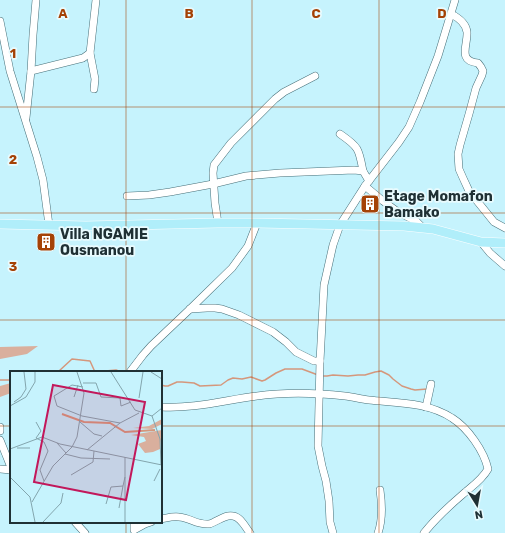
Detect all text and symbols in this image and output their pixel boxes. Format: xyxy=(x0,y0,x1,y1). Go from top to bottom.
text: A xyxy=(58,6,68,21)
text: B xyxy=(184,6,194,21)
text: C xyxy=(311,6,321,21)
text: D xyxy=(437,6,447,21)
text: 1 xyxy=(10,46,16,61)
text: 2 xyxy=(9,152,17,167)
place label: Etage Momafon Bamako xyxy=(384,188,493,221)
building icon: Etage Momafon Bamako xyxy=(359,193,381,215)
place label: Villa NGAMIE Ousmanou xyxy=(60,226,148,259)
building icon: Villa NGAMIE Ousmanou xyxy=(35,231,57,253)
text: 3 xyxy=(9,259,18,274)
inset map xyxy=(10,371,162,523)
north arrow xyxy=(457,485,497,525)
text: N xyxy=(474,507,484,521)

